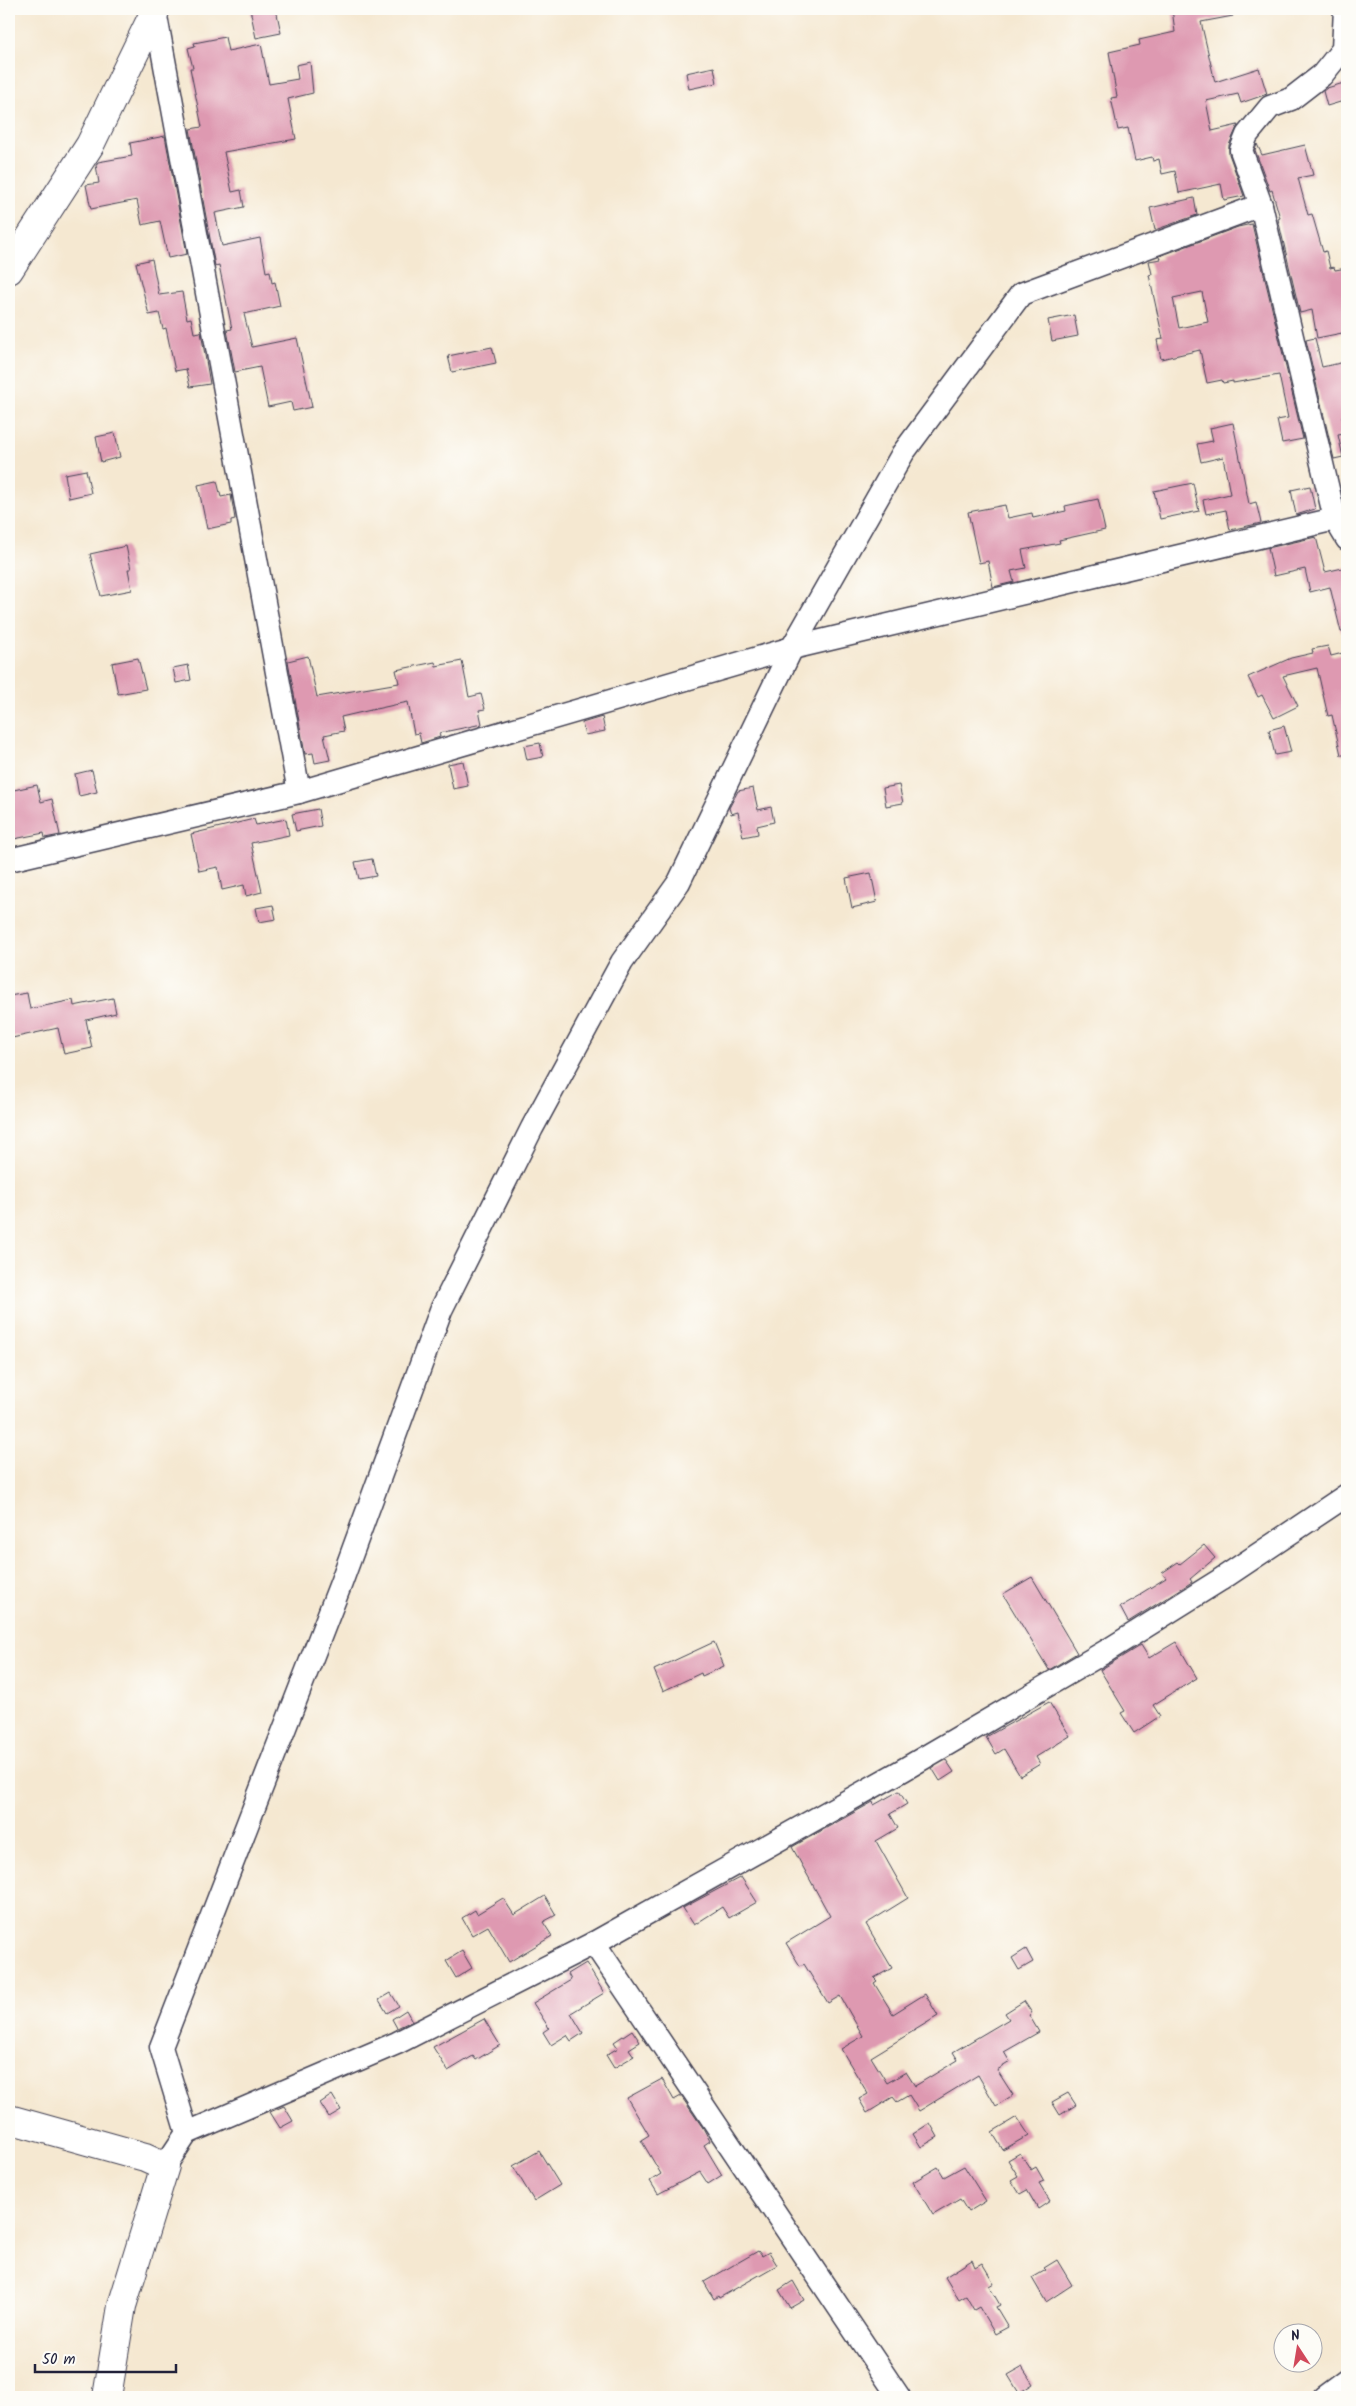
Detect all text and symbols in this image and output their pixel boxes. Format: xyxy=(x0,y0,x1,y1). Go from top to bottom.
north arrow xyxy=(1274,2324,1324,2374)
text: N xyxy=(1289,2325,1302,2348)
scale bar xyxy=(35,2341,176,2373)
text: 50 m xyxy=(42,2348,76,2372)

